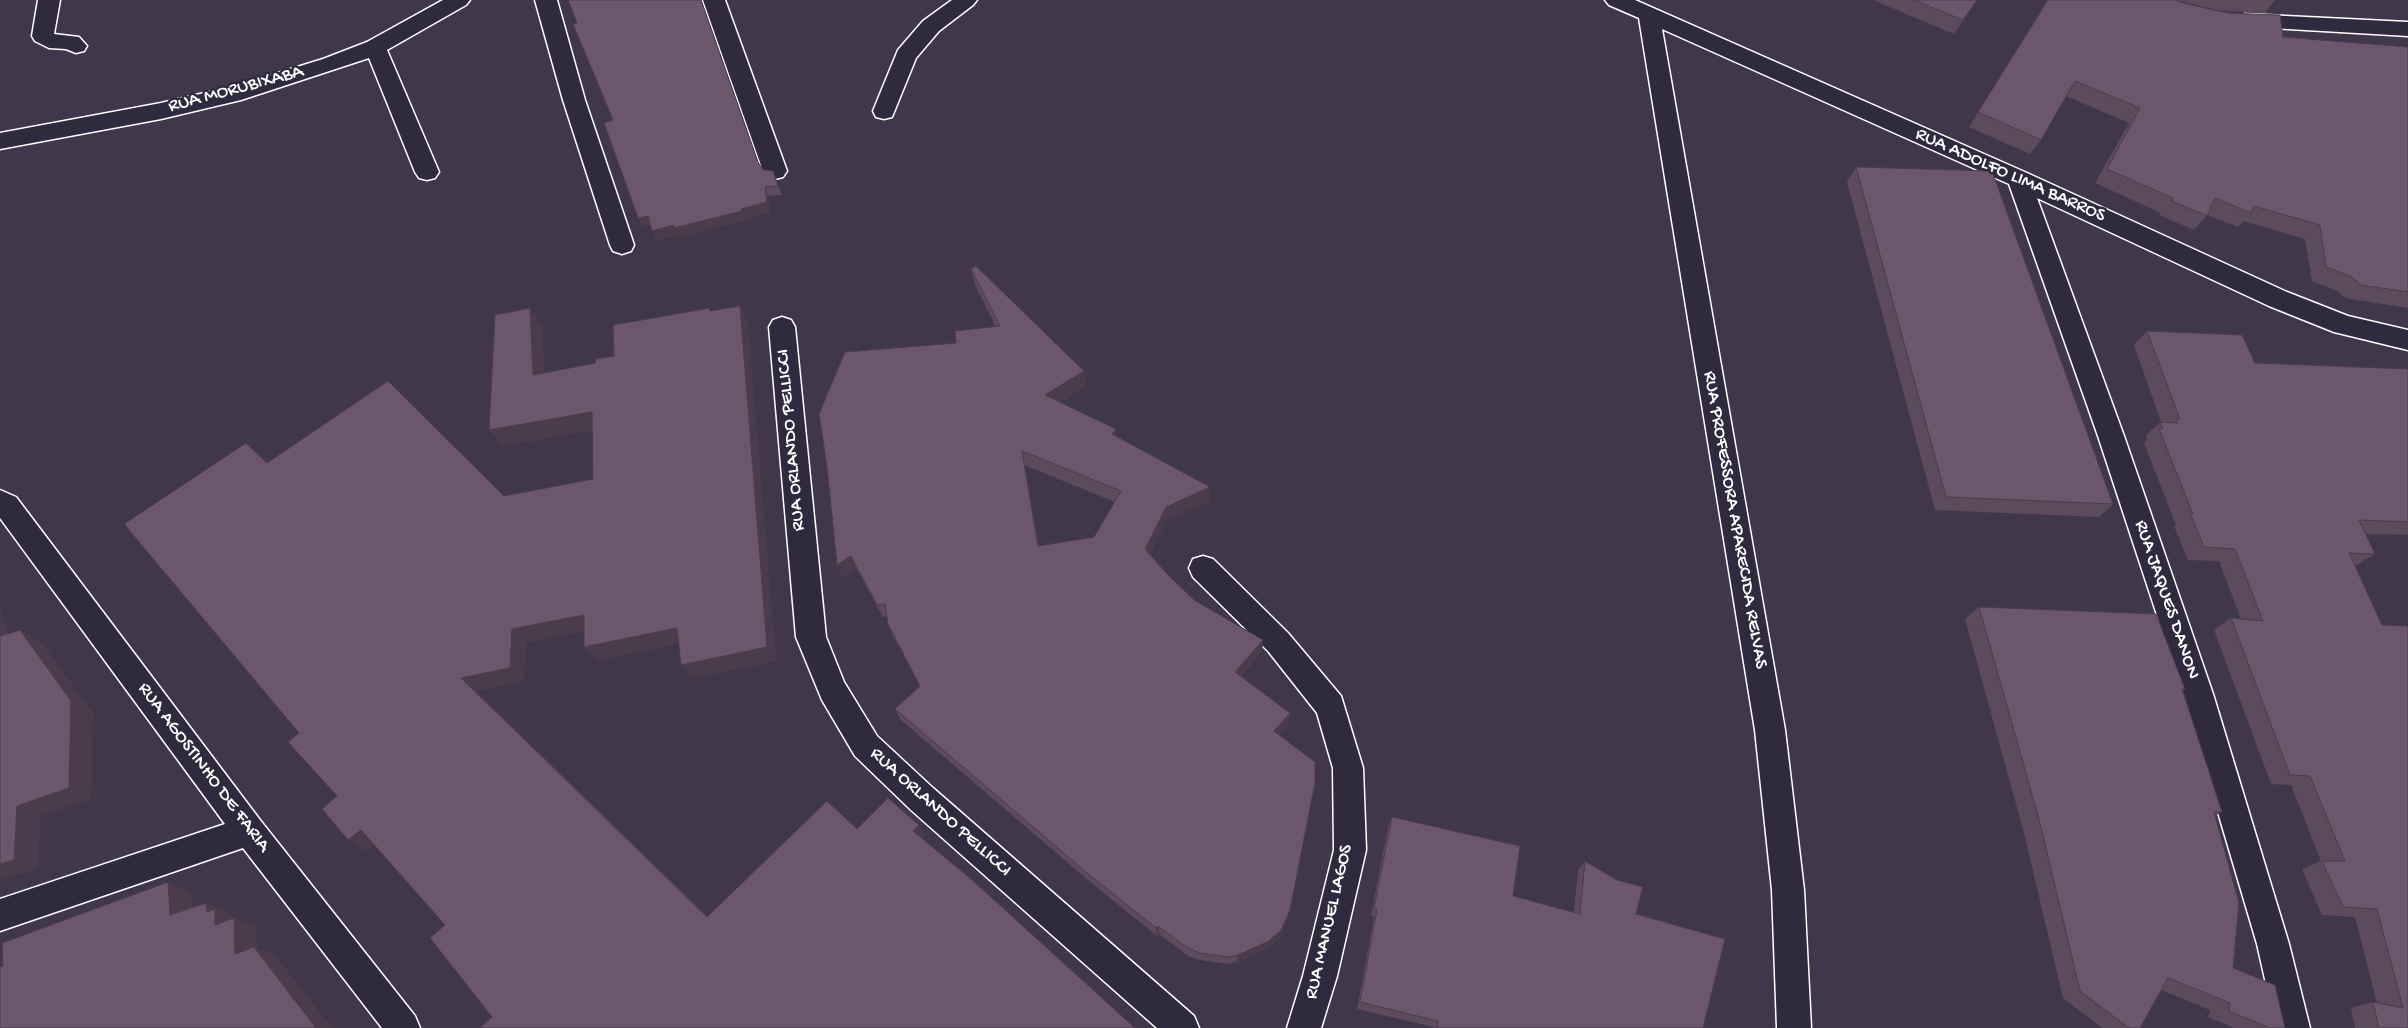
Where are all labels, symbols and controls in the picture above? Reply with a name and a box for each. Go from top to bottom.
street label: RUA MORUBIXABA [166,61,306,119]
street label: RUA ADOLFO LIMA BARROS [1911,124,2109,228]
street label: RUA ORLANDO PELLICCI [773,348,811,532]
street label: RUA PROFESSORA APARECIDA RELVAS [1697,369,1771,671]
street label: RUA JAQUES DANON [2128,518,2204,682]
street label: RUA AGOSTINHO DE FARIA [132,679,274,857]
street label: RUA ORLANDO PELLICCI [864,743,1016,883]
street label: RUA MANUEL LAGOS [1301,842,1359,1002]

